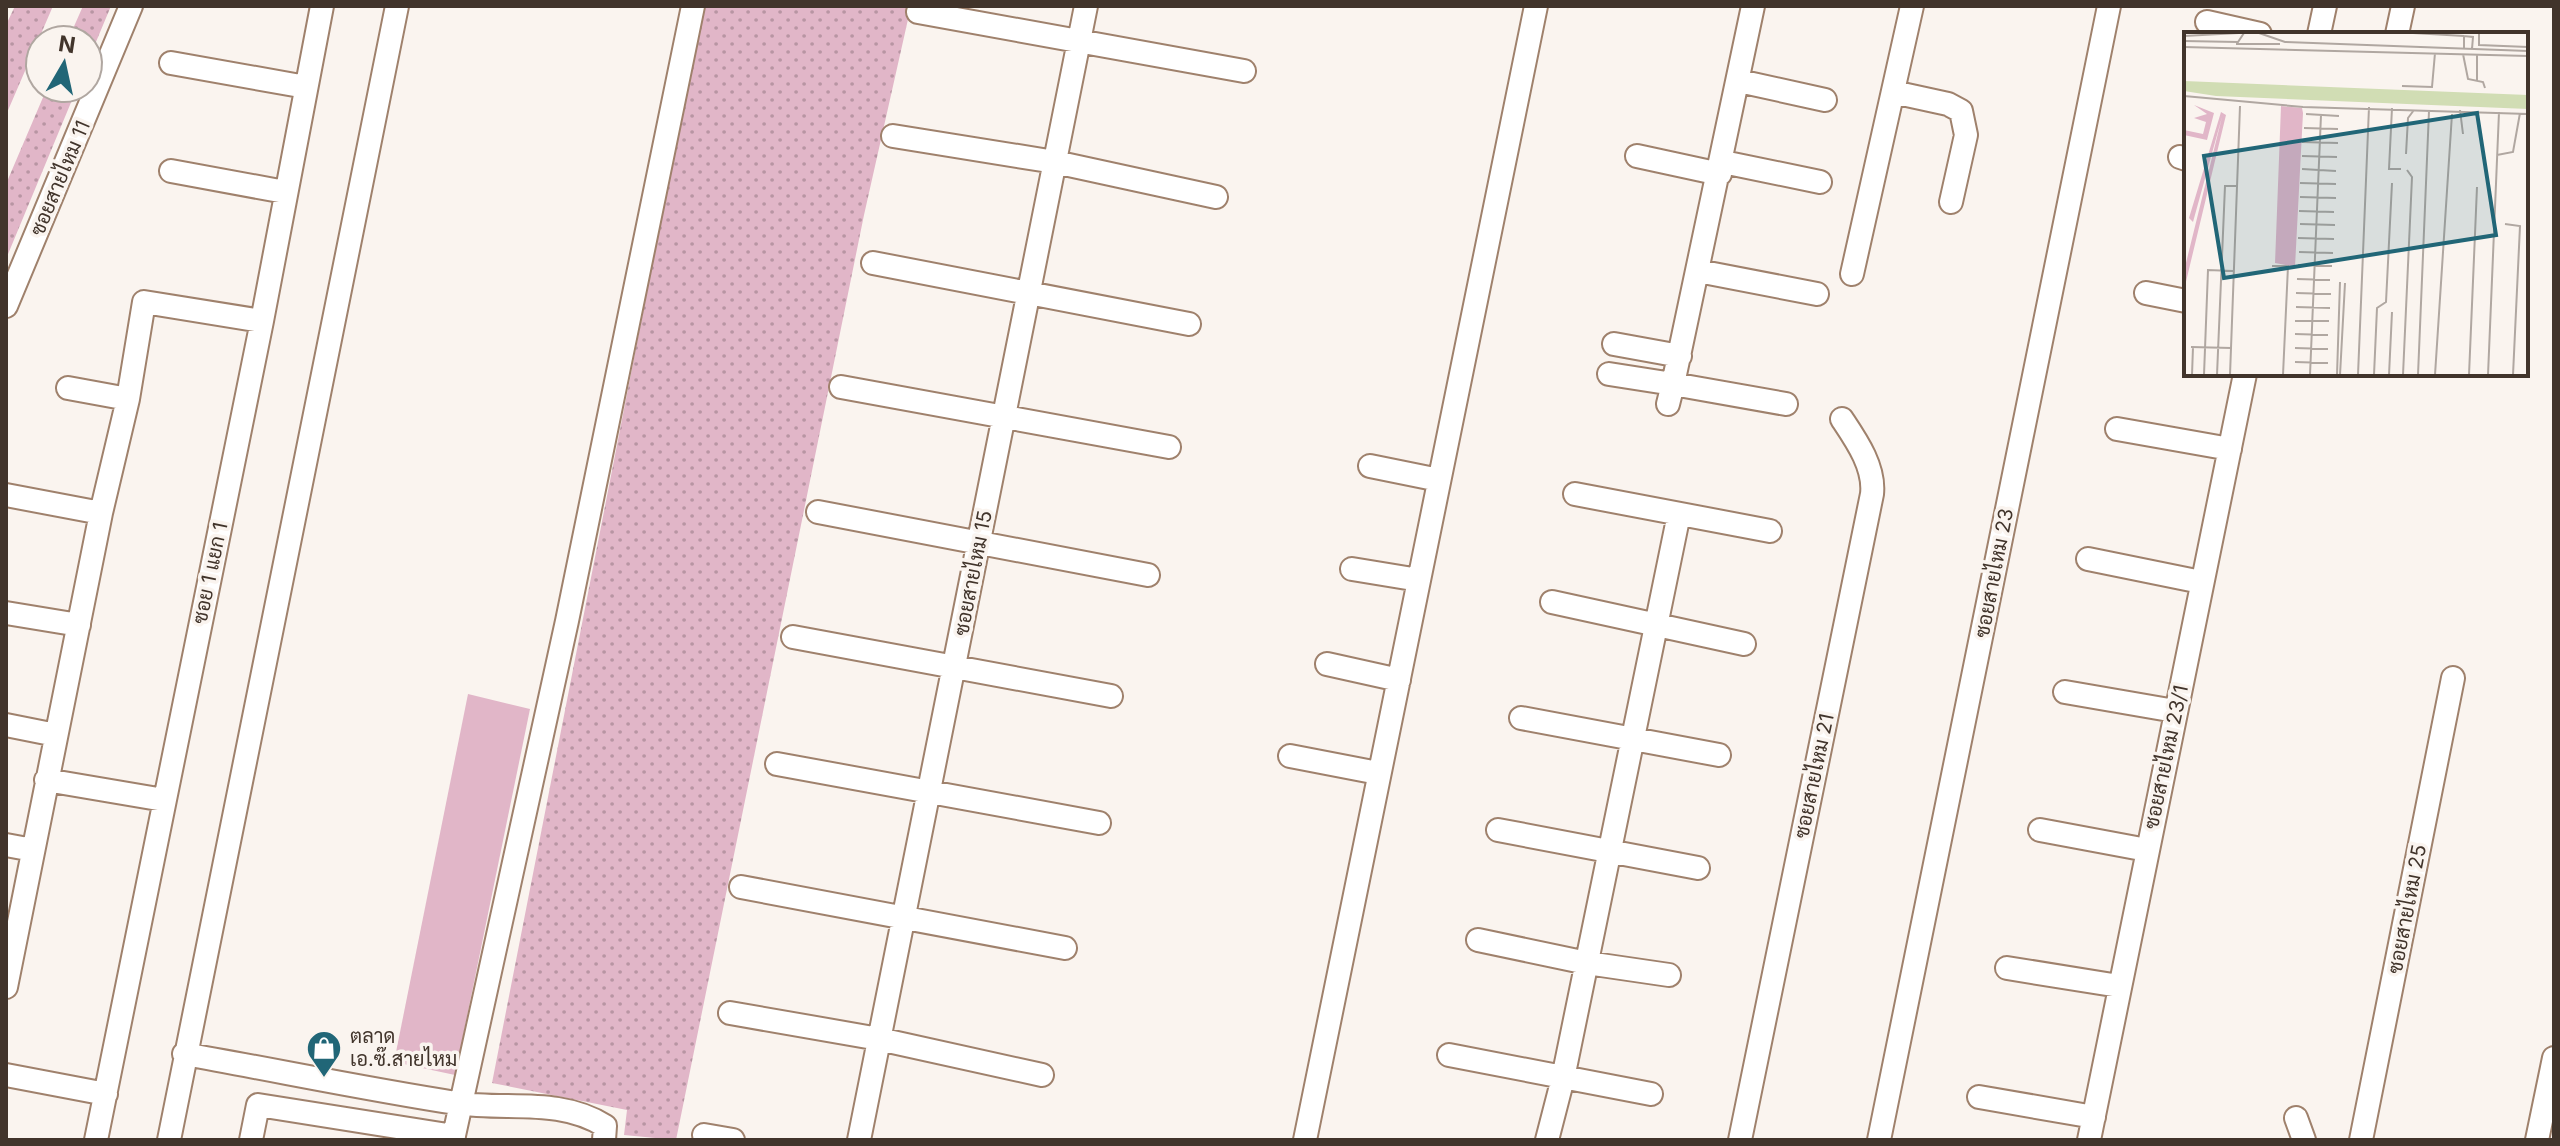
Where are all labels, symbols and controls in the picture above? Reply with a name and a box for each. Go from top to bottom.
north arrow [24,24,104,104]
text: N [57,30,77,58]
inset map [2184,32,2528,376]
street label: ซอยสายไหม 11 [24,116,95,239]
street label: ซอยสายไหม 23 [1969,506,2018,640]
street label: ซอยสายไหม 15 [948,508,997,638]
street label: ซอย 1 แยก 1 [188,520,232,626]
street label: ซอยสายไหม 23/1 [2138,683,2193,831]
street label: ซอยสายไหม 21 [1788,711,1839,841]
street label: ซอยสายไหม 25 [2382,842,2431,976]
place label: ตลาด เอ.ซ๊.สายไหม [350,1024,457,1071]
shop icon: ตลาด เอ.ซ๊.สายไหม [305,1029,343,1079]

